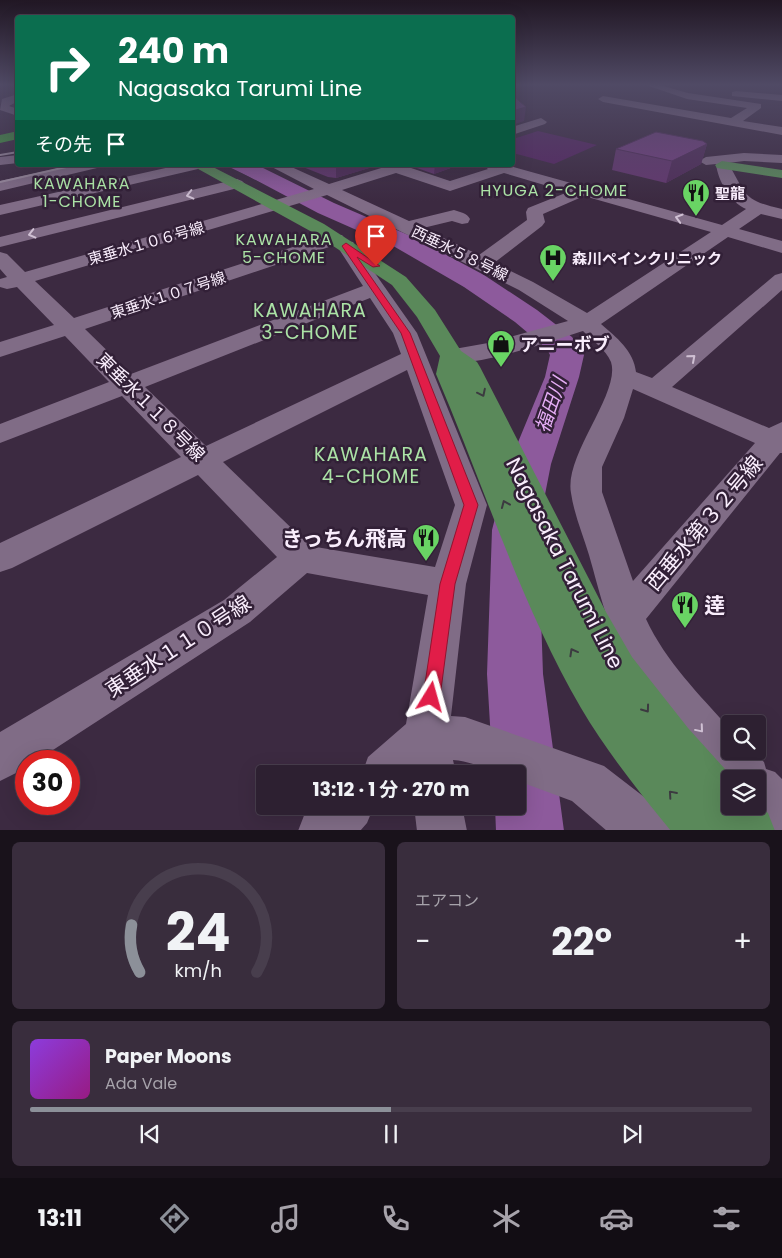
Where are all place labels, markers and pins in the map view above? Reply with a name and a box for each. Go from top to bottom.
restaurant icon: 聖龍 [681,178,711,217]
place label: 聖龍 [715,183,745,204]
pin [355,215,397,266]
hospital icon: 森川ペインクリニック [538,243,568,282]
place label: 森川ペインクリニック [572,248,722,269]
shop icon: アニーボブ [486,329,516,368]
place label: アニーボブ [520,332,610,357]
restaurant icon: きっちん飛高 [411,523,441,562]
place label: きっちん飛高 [282,524,407,553]
restaurant icon: 逹 [670,590,700,629]
place label: 逹 [704,591,725,620]

